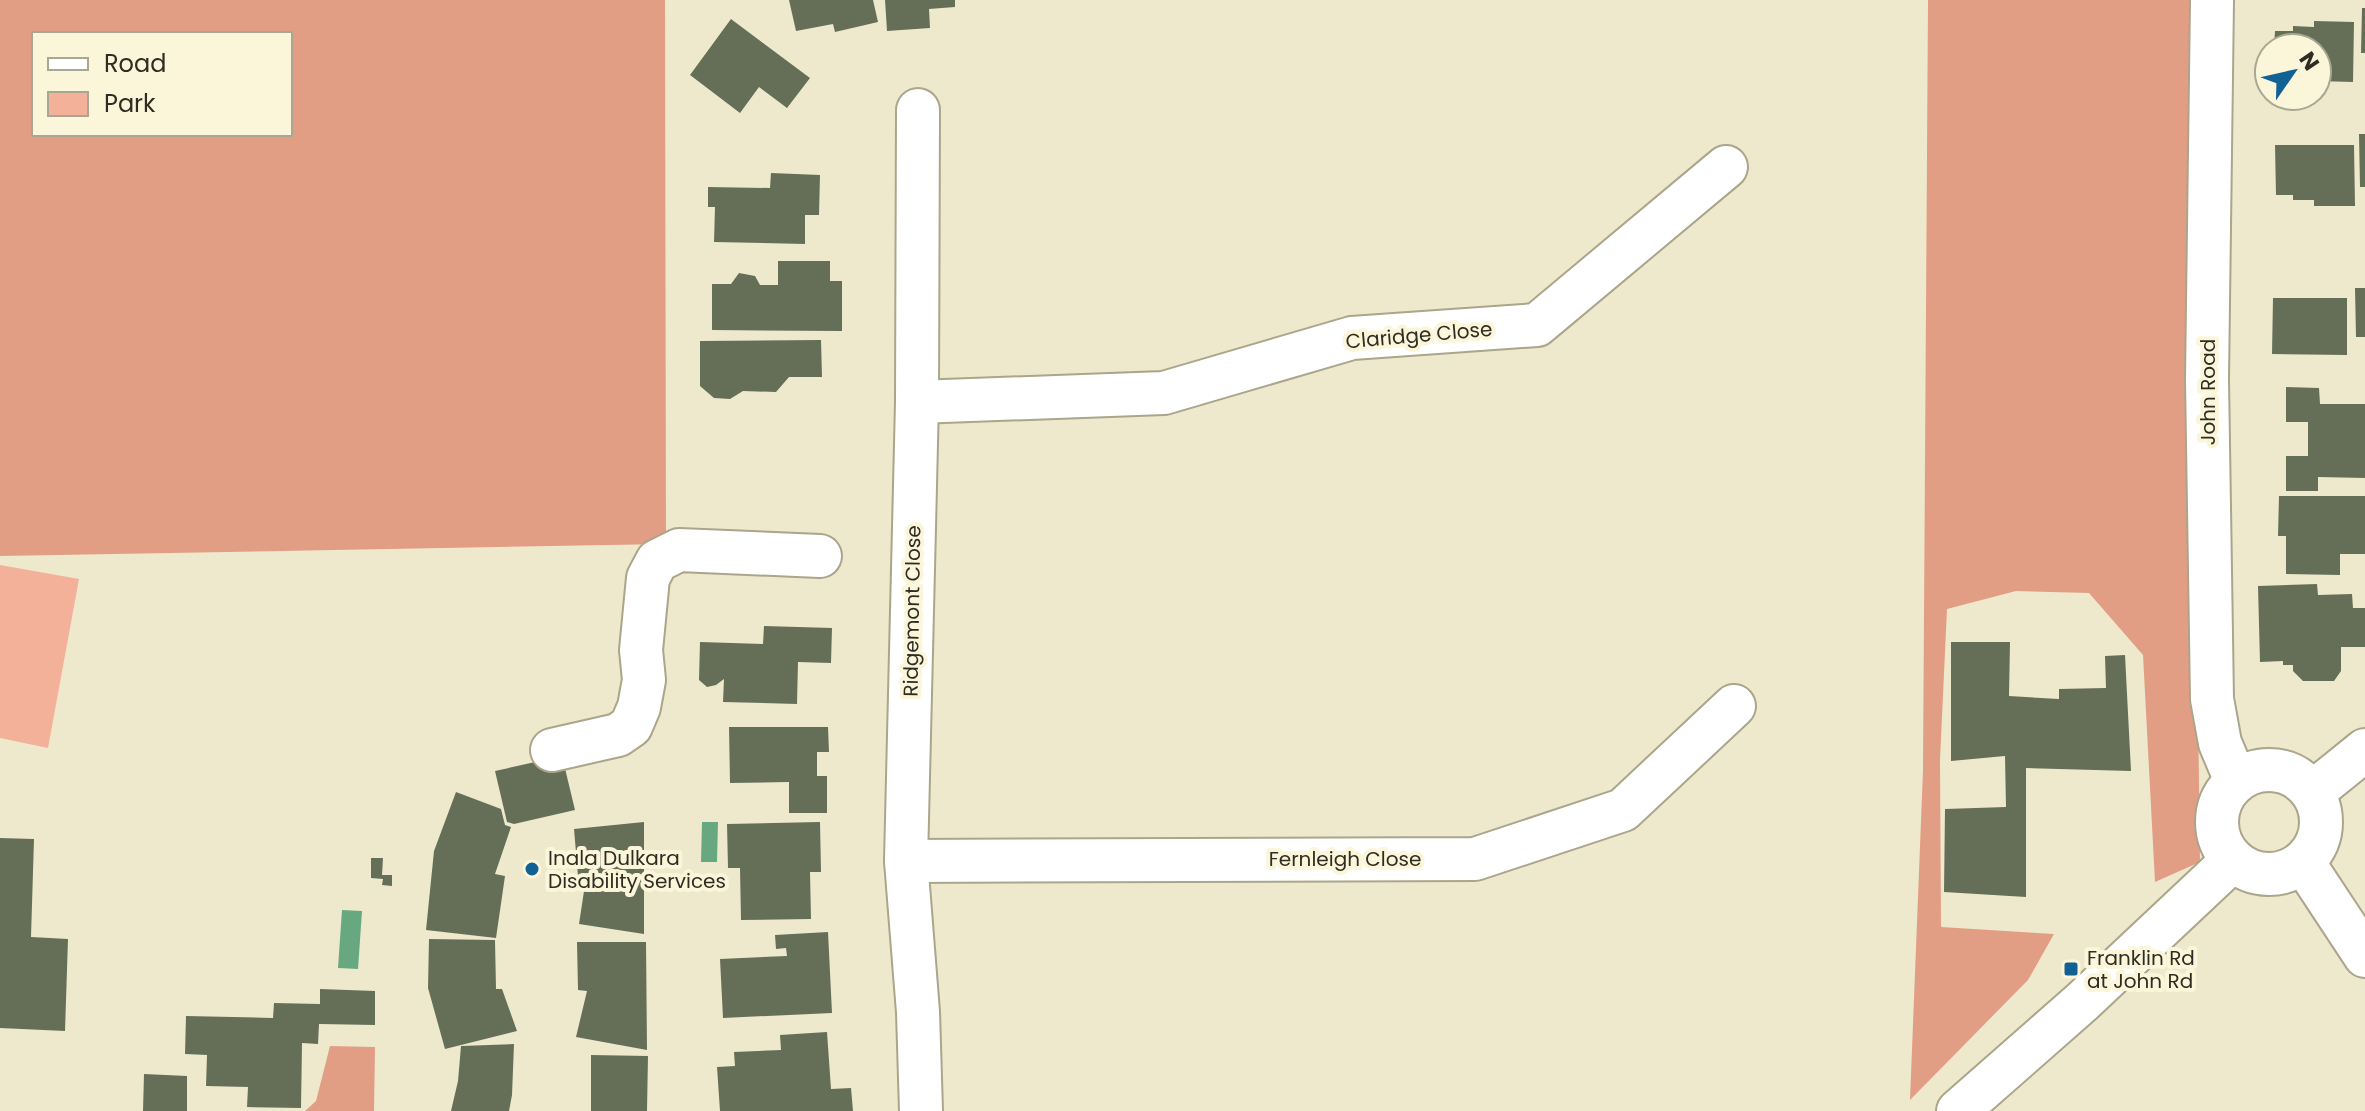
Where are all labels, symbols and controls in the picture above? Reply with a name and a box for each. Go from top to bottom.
legend [32,32,292,136]
north arrow [2253,32,2333,112]
text: N [2292,46,2327,77]
text: Road [104,47,166,80]
text: Park [104,87,156,120]
street label: Claridge Close [1345,315,1493,355]
street label: John Road [2194,339,2222,445]
street label: Ridgemont Close [897,525,927,697]
place label: Inala Dulkara Disability Services [548,844,726,895]
street label: Fernleigh Close [1269,845,1421,873]
marker: Inala Dulkara Disability Services [523,860,541,878]
place label: Franklin Rd at John Rd [2087,944,2195,995]
marker: Franklin Rd at John Rd [2062,960,2080,978]

